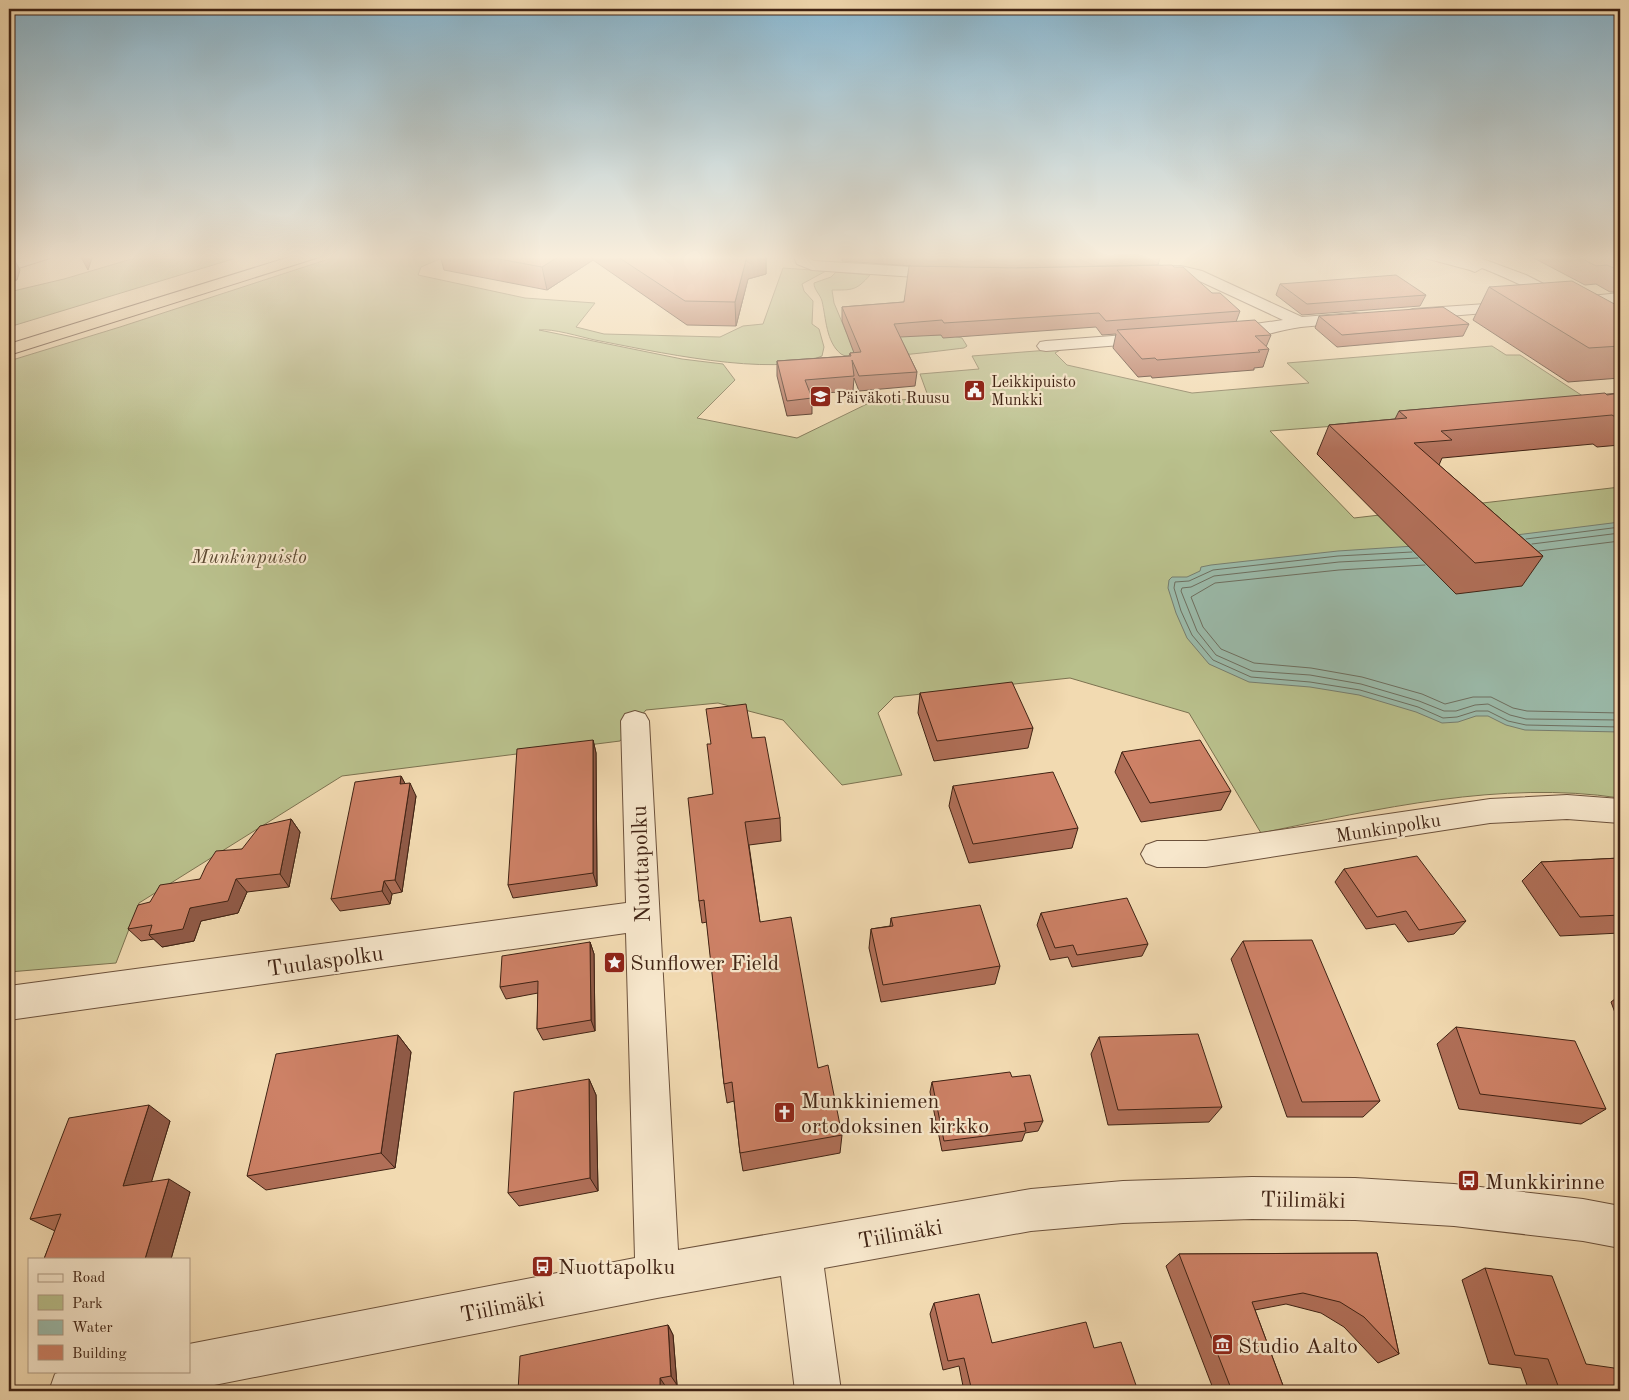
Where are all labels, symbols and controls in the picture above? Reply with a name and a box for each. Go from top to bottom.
place label: Leikkipuisto Munkki [991,375,1076,409]
public building icon: Leikkipuisto Munkki [963,378,987,402]
school or university icon: Päiväkoti Ruusu [808,385,832,409]
place label: Päiväkoti Ruusu [836,391,950,407]
park label: Munkinpuisto [190,549,307,568]
street label: Nuottapolku [629,805,655,923]
street label: Munkinpolku [1335,812,1442,847]
street label: Tuulaspolku [266,943,385,981]
place icon: Sunflower Field [602,950,626,974]
place label: Sunflower Field [630,953,779,975]
place label: Munkkiniemen ortodoksinen kirkko [801,1091,989,1138]
church icon: Munkkiniemen ortodoksinen kirkko [773,1101,797,1125]
bus stop icon: Munkkirinne [1457,1169,1481,1193]
place label: Munkkirinne [1485,1172,1605,1194]
street label: Tiilimäki [1260,1189,1346,1213]
street label: Tiilimäki [856,1217,944,1253]
bus stop icon: Nuottapolku [530,1254,554,1278]
place label: Nuottapolku [558,1257,676,1279]
legend [28,1258,190,1372]
text: Road [72,1271,106,1286]
street label: Tiilimäki [458,1289,546,1327]
text: Park [72,1297,103,1312]
text: Water [72,1321,113,1336]
museum icon: Studio Aalto [1210,1333,1234,1357]
place label: Studio Aalto [1238,1336,1358,1358]
text: Building [72,1347,127,1362]

